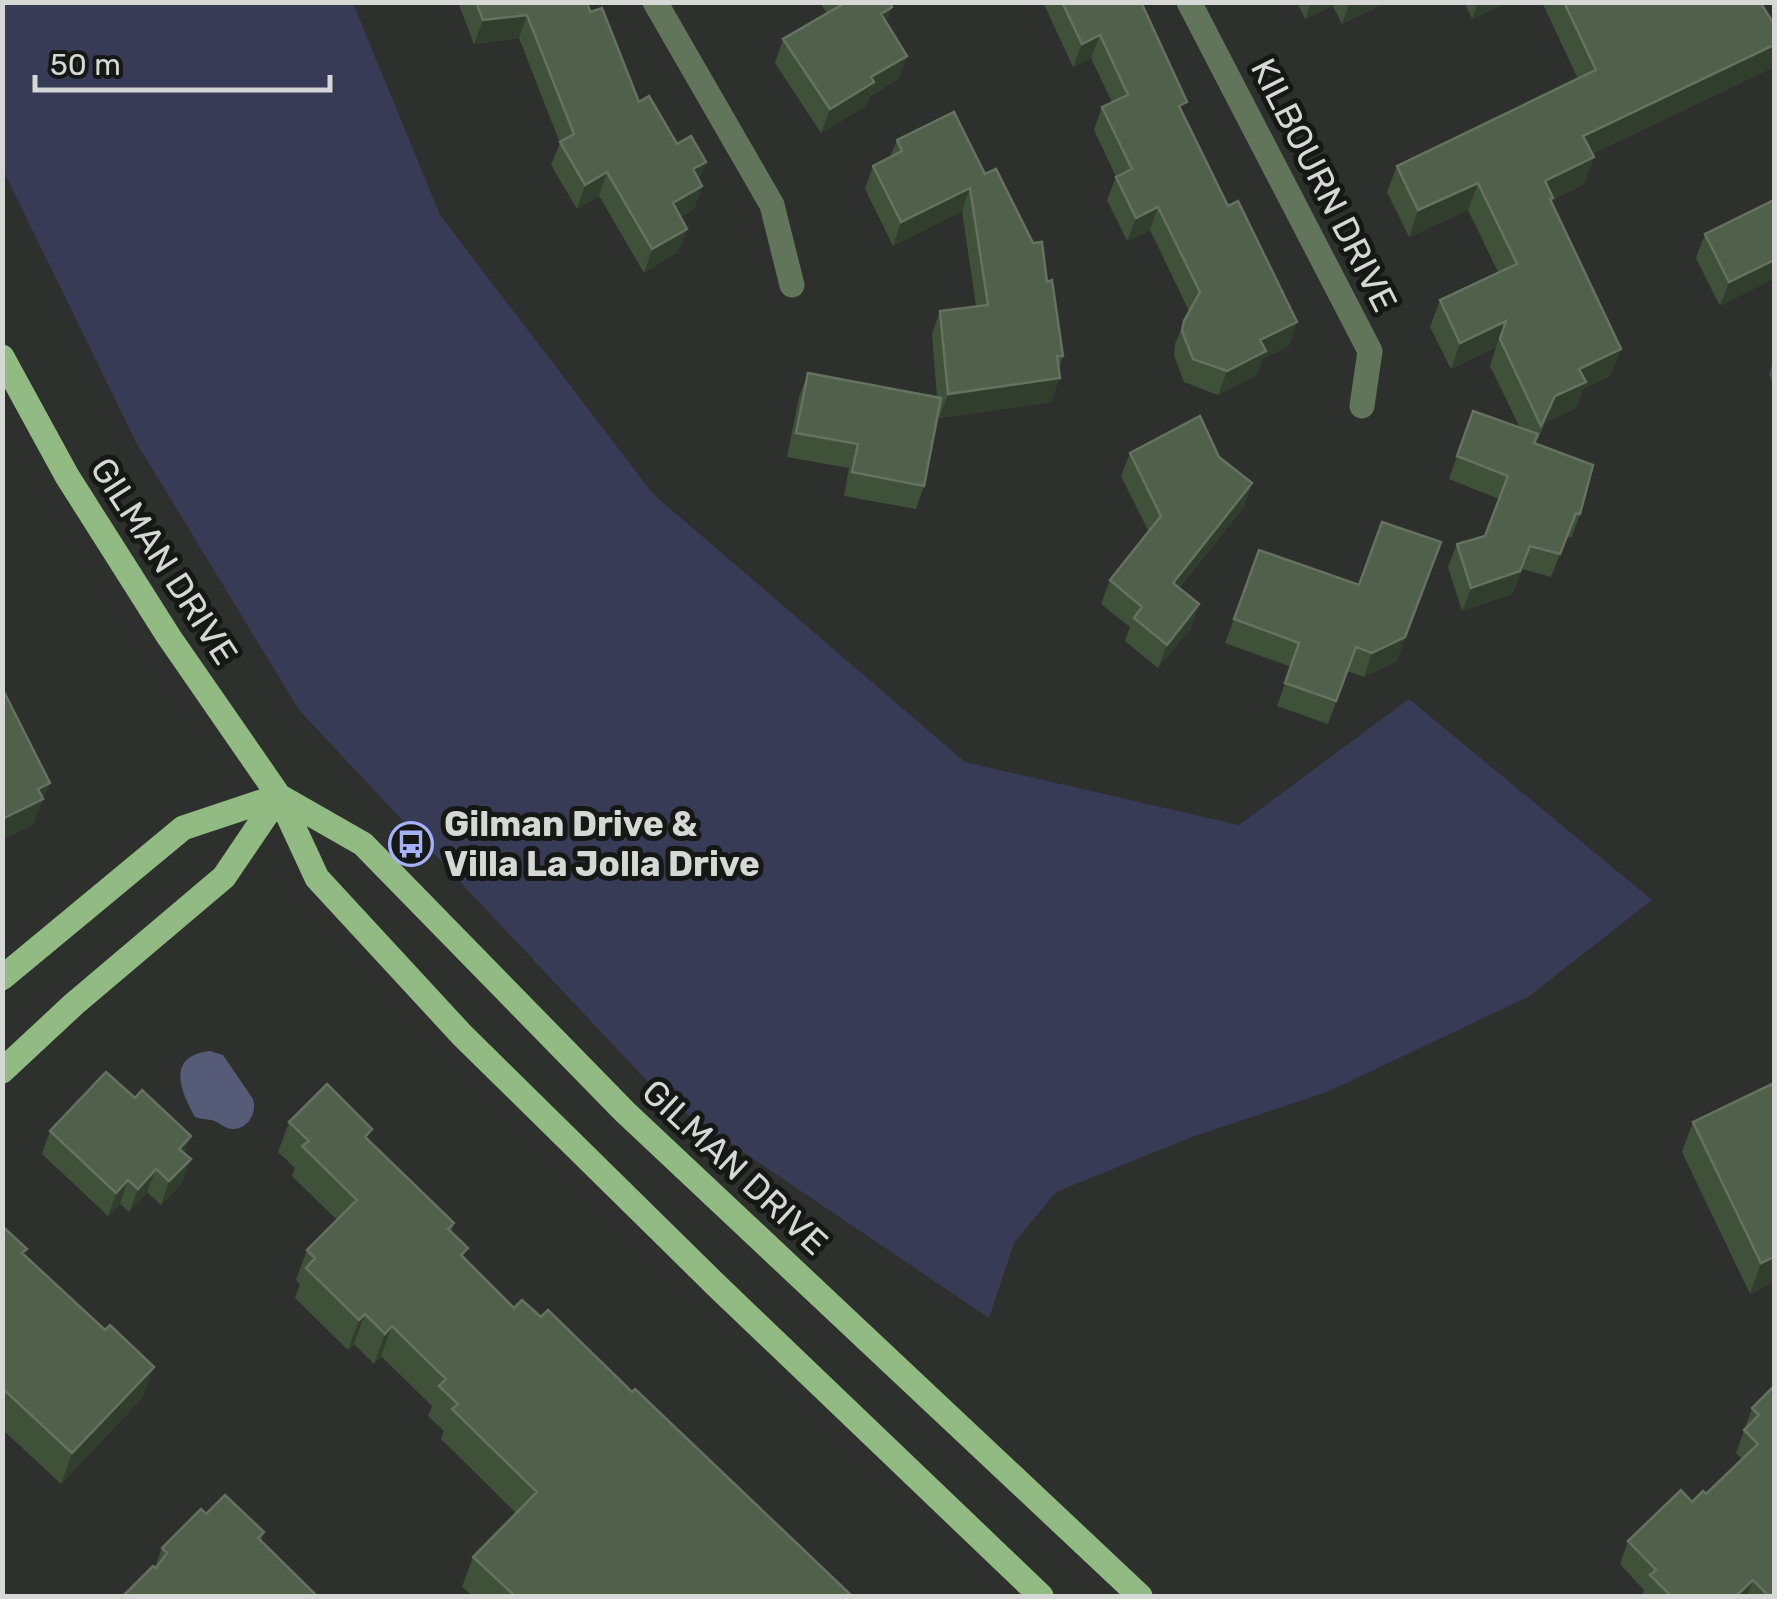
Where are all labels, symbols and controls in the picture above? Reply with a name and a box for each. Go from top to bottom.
scale bar [35,30,330,92]
text: 50 m [50,47,121,83]
street label: KILBOURN DRIVE [1242,51,1406,319]
street label: GILMAN DRIVE [82,450,246,672]
place label: Gilman Drive & Villa La Jolla Drive [444,803,760,885]
bus stop icon: Gilman Drive & Villa La Jolla Drive [388,821,434,867]
street label: GILMAN DRIVE [634,1070,836,1264]

